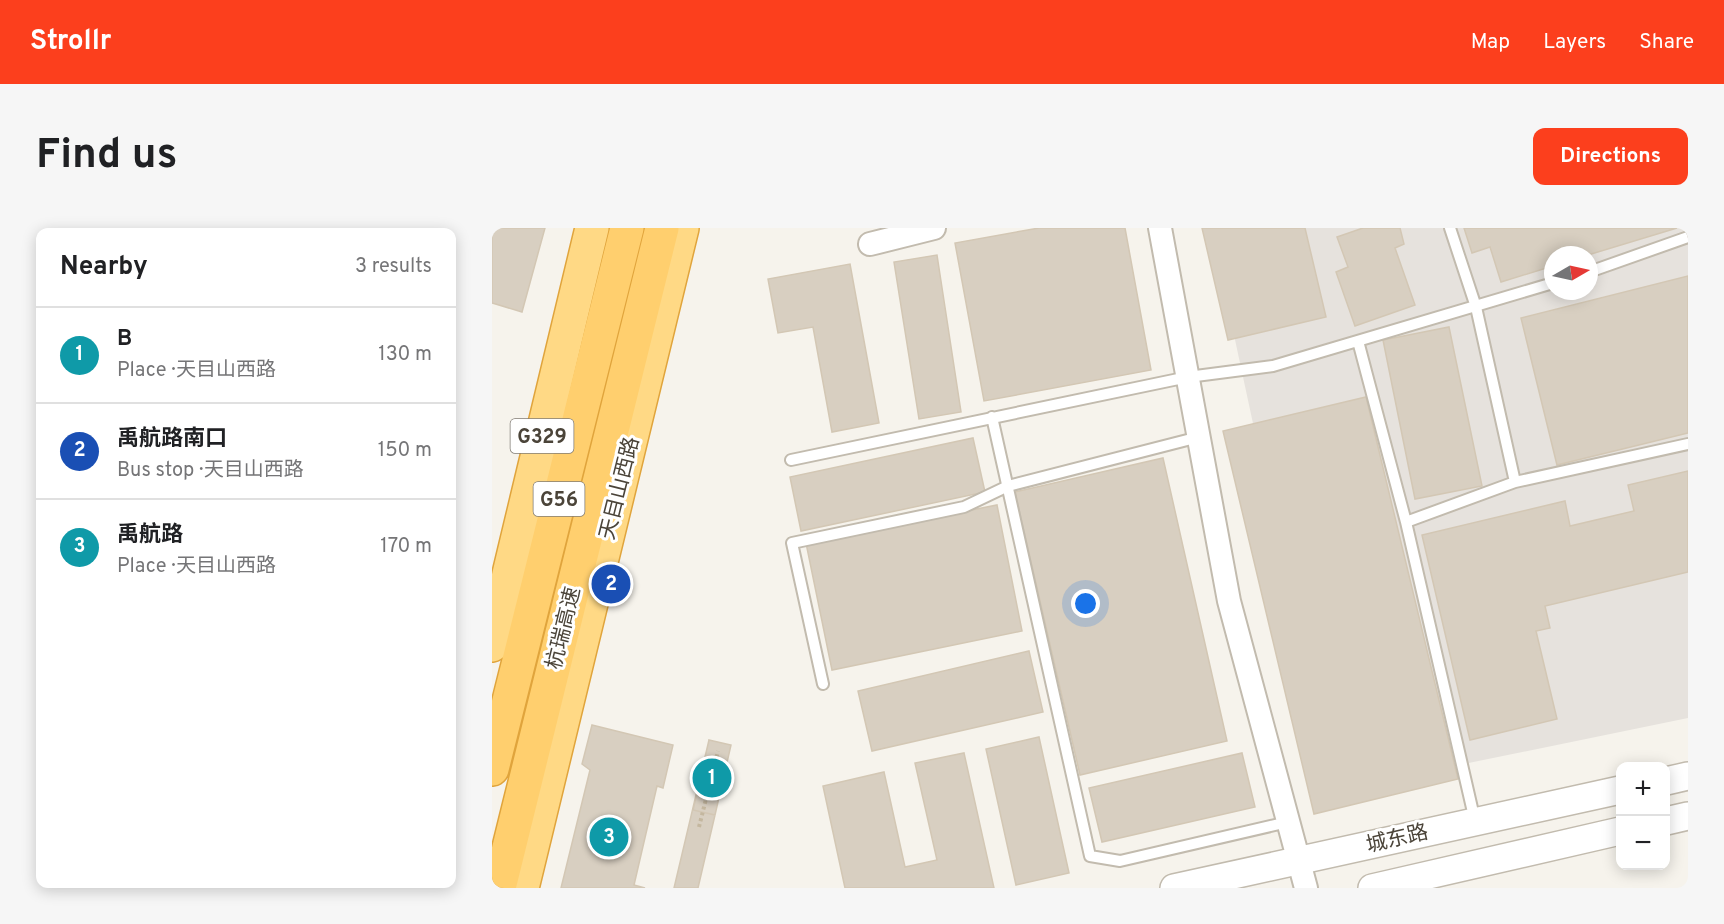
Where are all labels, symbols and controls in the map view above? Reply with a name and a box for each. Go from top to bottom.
text: Strollr [30,24,112,60]
text: Map [1471,29,1510,56]
text: Layers [1543,29,1606,56]
text: Share [1639,29,1694,56]
button: Directions [1533,128,1688,185]
text: Find us [36,130,177,183]
north arrow [1544,246,1598,300]
text: Nearby [60,251,148,284]
text: 3 results [355,254,432,280]
text: B [117,326,132,353]
text: 1 [76,342,84,368]
text: 130 m [378,342,432,368]
text: Place · 天目山西路 [117,358,276,384]
road number: G329 [511,419,574,453]
text: 禹航路南口 [117,426,227,453]
street label: 天目山西路 [595,434,646,543]
text: 2 [73,438,86,464]
text: 150 m [378,438,432,464]
text: Bus stop · 天目山西路 [117,458,304,484]
road number: G56 [534,482,584,516]
text: 禹航路 [117,522,183,549]
text: 3 [74,534,86,560]
text: 170 m [380,534,432,560]
text: Place · 天目山西路 [117,554,276,580]
pin: 2 [592,562,630,606]
street label: 杭瑞高速 [541,584,588,672]
your location [1071,589,1100,618]
pin: 1 [692,756,732,800]
map controls [1616,762,1670,870]
button: + [1616,762,1670,816]
pin: 3 [590,814,628,860]
button: − [1616,816,1670,870]
street label: 城东路 [1364,819,1431,860]

